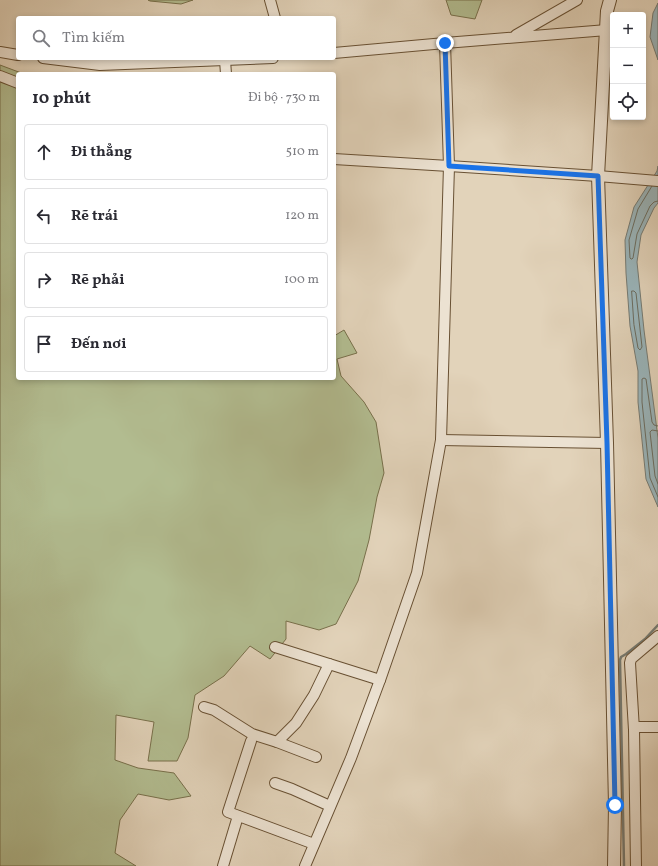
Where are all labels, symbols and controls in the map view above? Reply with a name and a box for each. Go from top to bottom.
map controls [610,12,646,120]
button: + [610,12,646,48]
search box [16,16,336,60]
icon: search [30,27,52,49]
text: Tìm kiếm [62,28,125,49]
route end [436,34,454,52]
button: − [610,48,646,84]
button: locate [610,84,646,120]
text: 10 phút [32,87,91,110]
text: Đi bộ · 730 m [248,89,320,107]
icon: ahead [33,141,55,163]
text: Đi thẳng [71,142,132,163]
text: 510 m [286,143,319,161]
icon: left [33,205,55,227]
text: Rẽ trái [71,206,118,227]
text: 120 m [285,207,319,225]
icon: right [33,269,55,291]
text: Rẽ phải [71,270,125,291]
text: 100 m [284,271,319,289]
icon: arrive [33,333,55,355]
text: Đến nơi [71,334,127,355]
route start [606,796,624,814]

